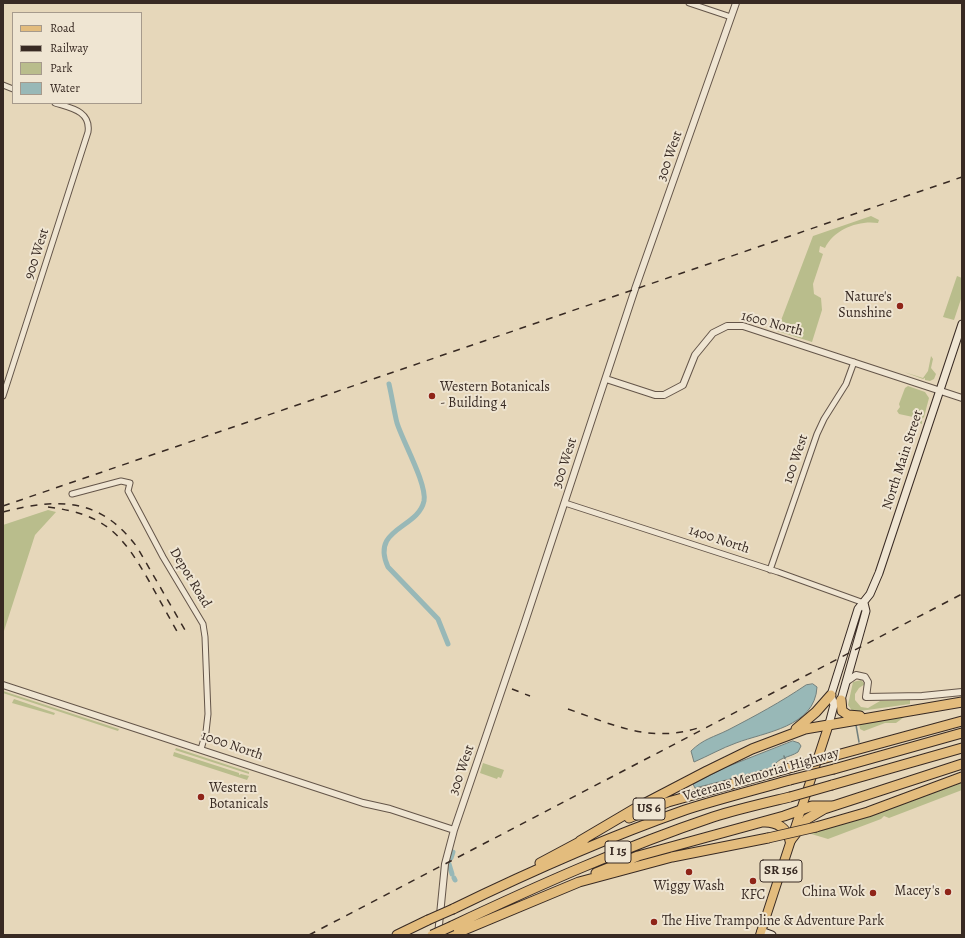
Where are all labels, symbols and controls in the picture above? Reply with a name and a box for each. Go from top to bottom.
legend [12,12,142,104]
text: Road [50,20,75,36]
text: Railway [50,40,88,56]
text: Park [50,60,73,76]
text: Water [50,80,80,96]
street label: 300 West [654,129,686,183]
street label: 900 West [21,226,53,282]
place label: Nature's Sunshine [838,290,892,322]
marker: Nature's Sunshine [895,301,905,311]
street label: 1600 North [739,308,805,340]
place label: Western Botanicals - Building 4 [440,380,550,412]
marker: Western Botanicals - Building 4 [427,391,437,401]
street label: North Main Street [879,408,927,512]
street label: 100 West [780,432,812,486]
street label: 300 West [549,436,581,490]
street label: 1400 North [686,522,752,558]
street label: Depot Road [166,545,214,611]
street label: 1000 North [199,728,265,764]
street label: 300 West [446,743,478,797]
street label: Veterans Memorial Highway [681,745,841,805]
place label: Western Botanicals [209,781,268,814]
marker: Western Botanicals [196,792,206,802]
road number: US 6 [633,798,665,820]
road number: I 15 [605,841,631,863]
road number: SR 156 [760,860,802,882]
marker: Wiggy Wash [684,867,694,877]
marker: KFC [748,876,758,886]
place label: Wiggy Wash [653,879,725,895]
place label: Macey's [895,884,940,900]
place label: China Wok [802,885,865,901]
marker: Macey's [943,887,953,897]
place label: KFC [741,888,765,904]
marker: China Wok [868,888,878,898]
place label: The Hive Trampoline & Adventure Park [662,914,884,930]
marker: The Hive Trampoline & Adventure Park [649,917,659,927]

